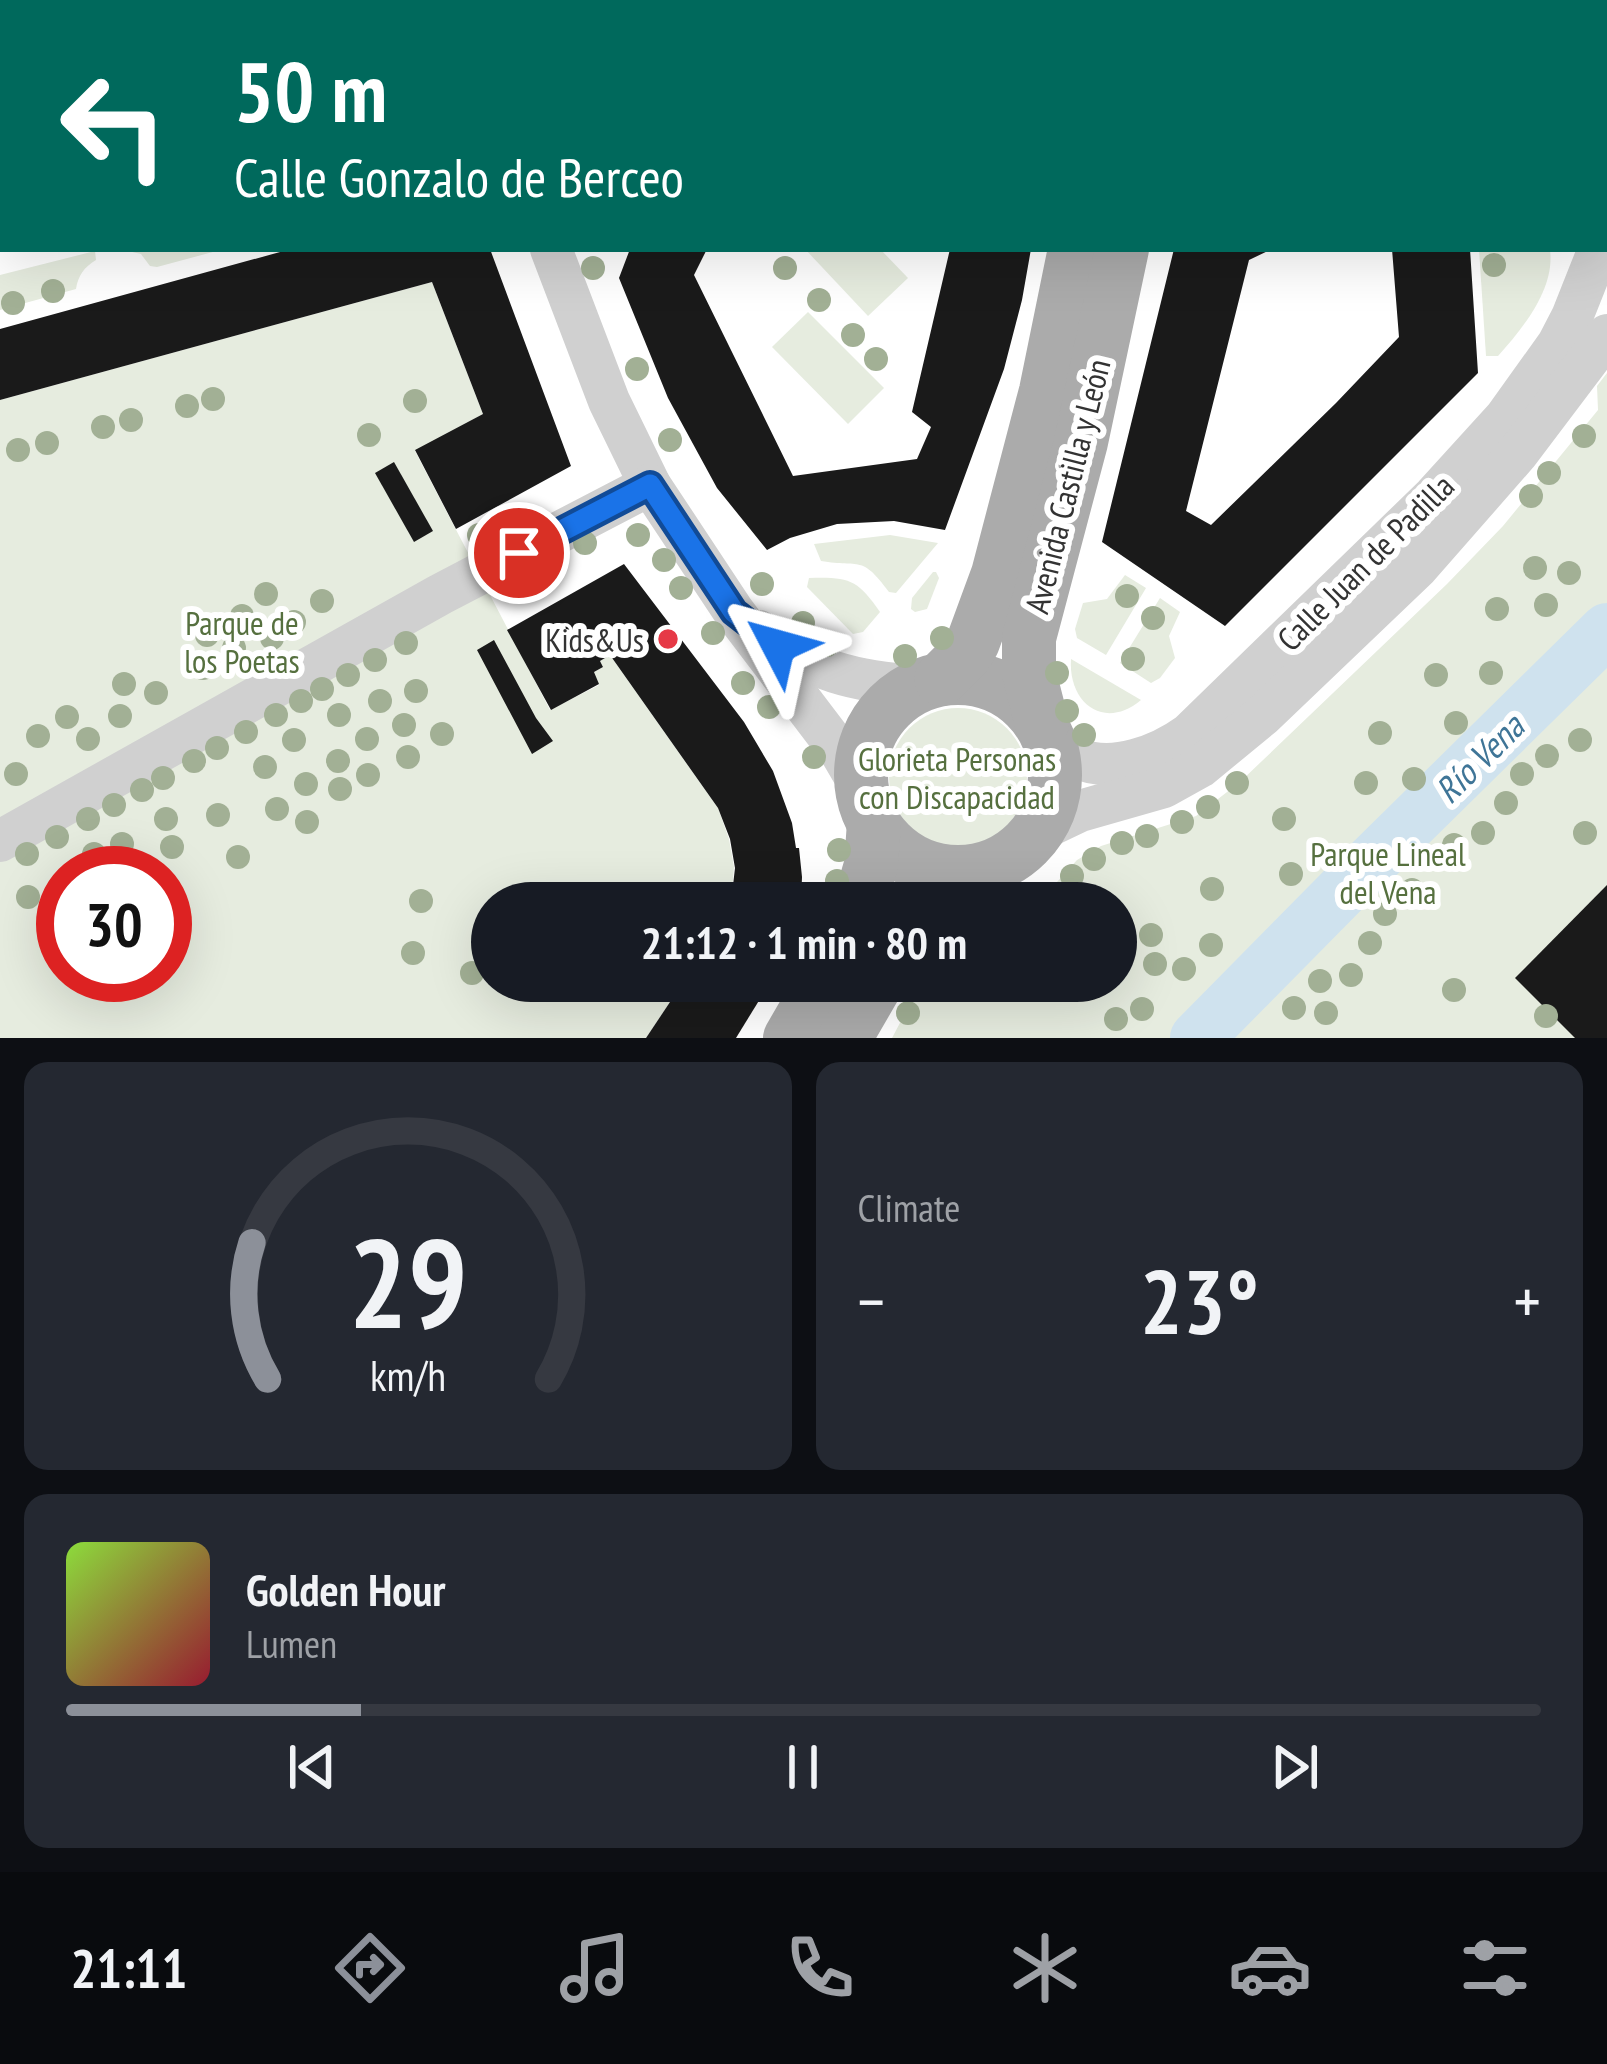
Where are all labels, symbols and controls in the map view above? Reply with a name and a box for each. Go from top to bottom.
text: 50 m [234,36,387,145]
icon: left [36,48,192,204]
text: Calle Gonzalo de Berceo [234,142,684,212]
street label: Avenida Castilla y León [1015,354,1119,618]
street label: Calle Juan de Padilla [1267,464,1463,660]
pin [468,502,570,604]
icon: arrive [486,520,552,586]
position arrow [715,583,841,709]
park label: Parque de los Poetas [184,601,300,682]
place label: Kids&Us [545,618,644,661]
marker: Kids&Us [655,626,681,652]
water label: Río Vena [1424,702,1535,813]
park label: Glorieta Personas con Discapacidad [858,737,1056,818]
park label: Parque Lineal del Vena [1310,832,1466,913]
speed limit sign: 30 [36,846,192,1002]
text: 21:12 · 1 min · 80 m [641,913,967,971]
text: Climate [858,1182,960,1233]
text: 29 [348,1201,467,1362]
text: 23° [1140,1242,1259,1359]
text: − [858,1258,885,1343]
text: + [1514,1258,1541,1343]
text: km/h [370,1347,446,1403]
text: Golden Hour [246,1560,446,1618]
text: Lumen [246,1618,337,1669]
icon: previous [279,1734,345,1800]
icon: pause [770,1734,836,1800]
icon: next [1262,1734,1328,1800]
icon: directions [328,1926,412,2010]
icon: music [553,1926,637,2010]
icon: phone [778,1926,862,2010]
icon: climate [1003,1926,1087,2010]
icon: car [1228,1926,1312,2010]
icon: filters [1453,1926,1537,2010]
text: 21:11 [70,1933,187,2003]

